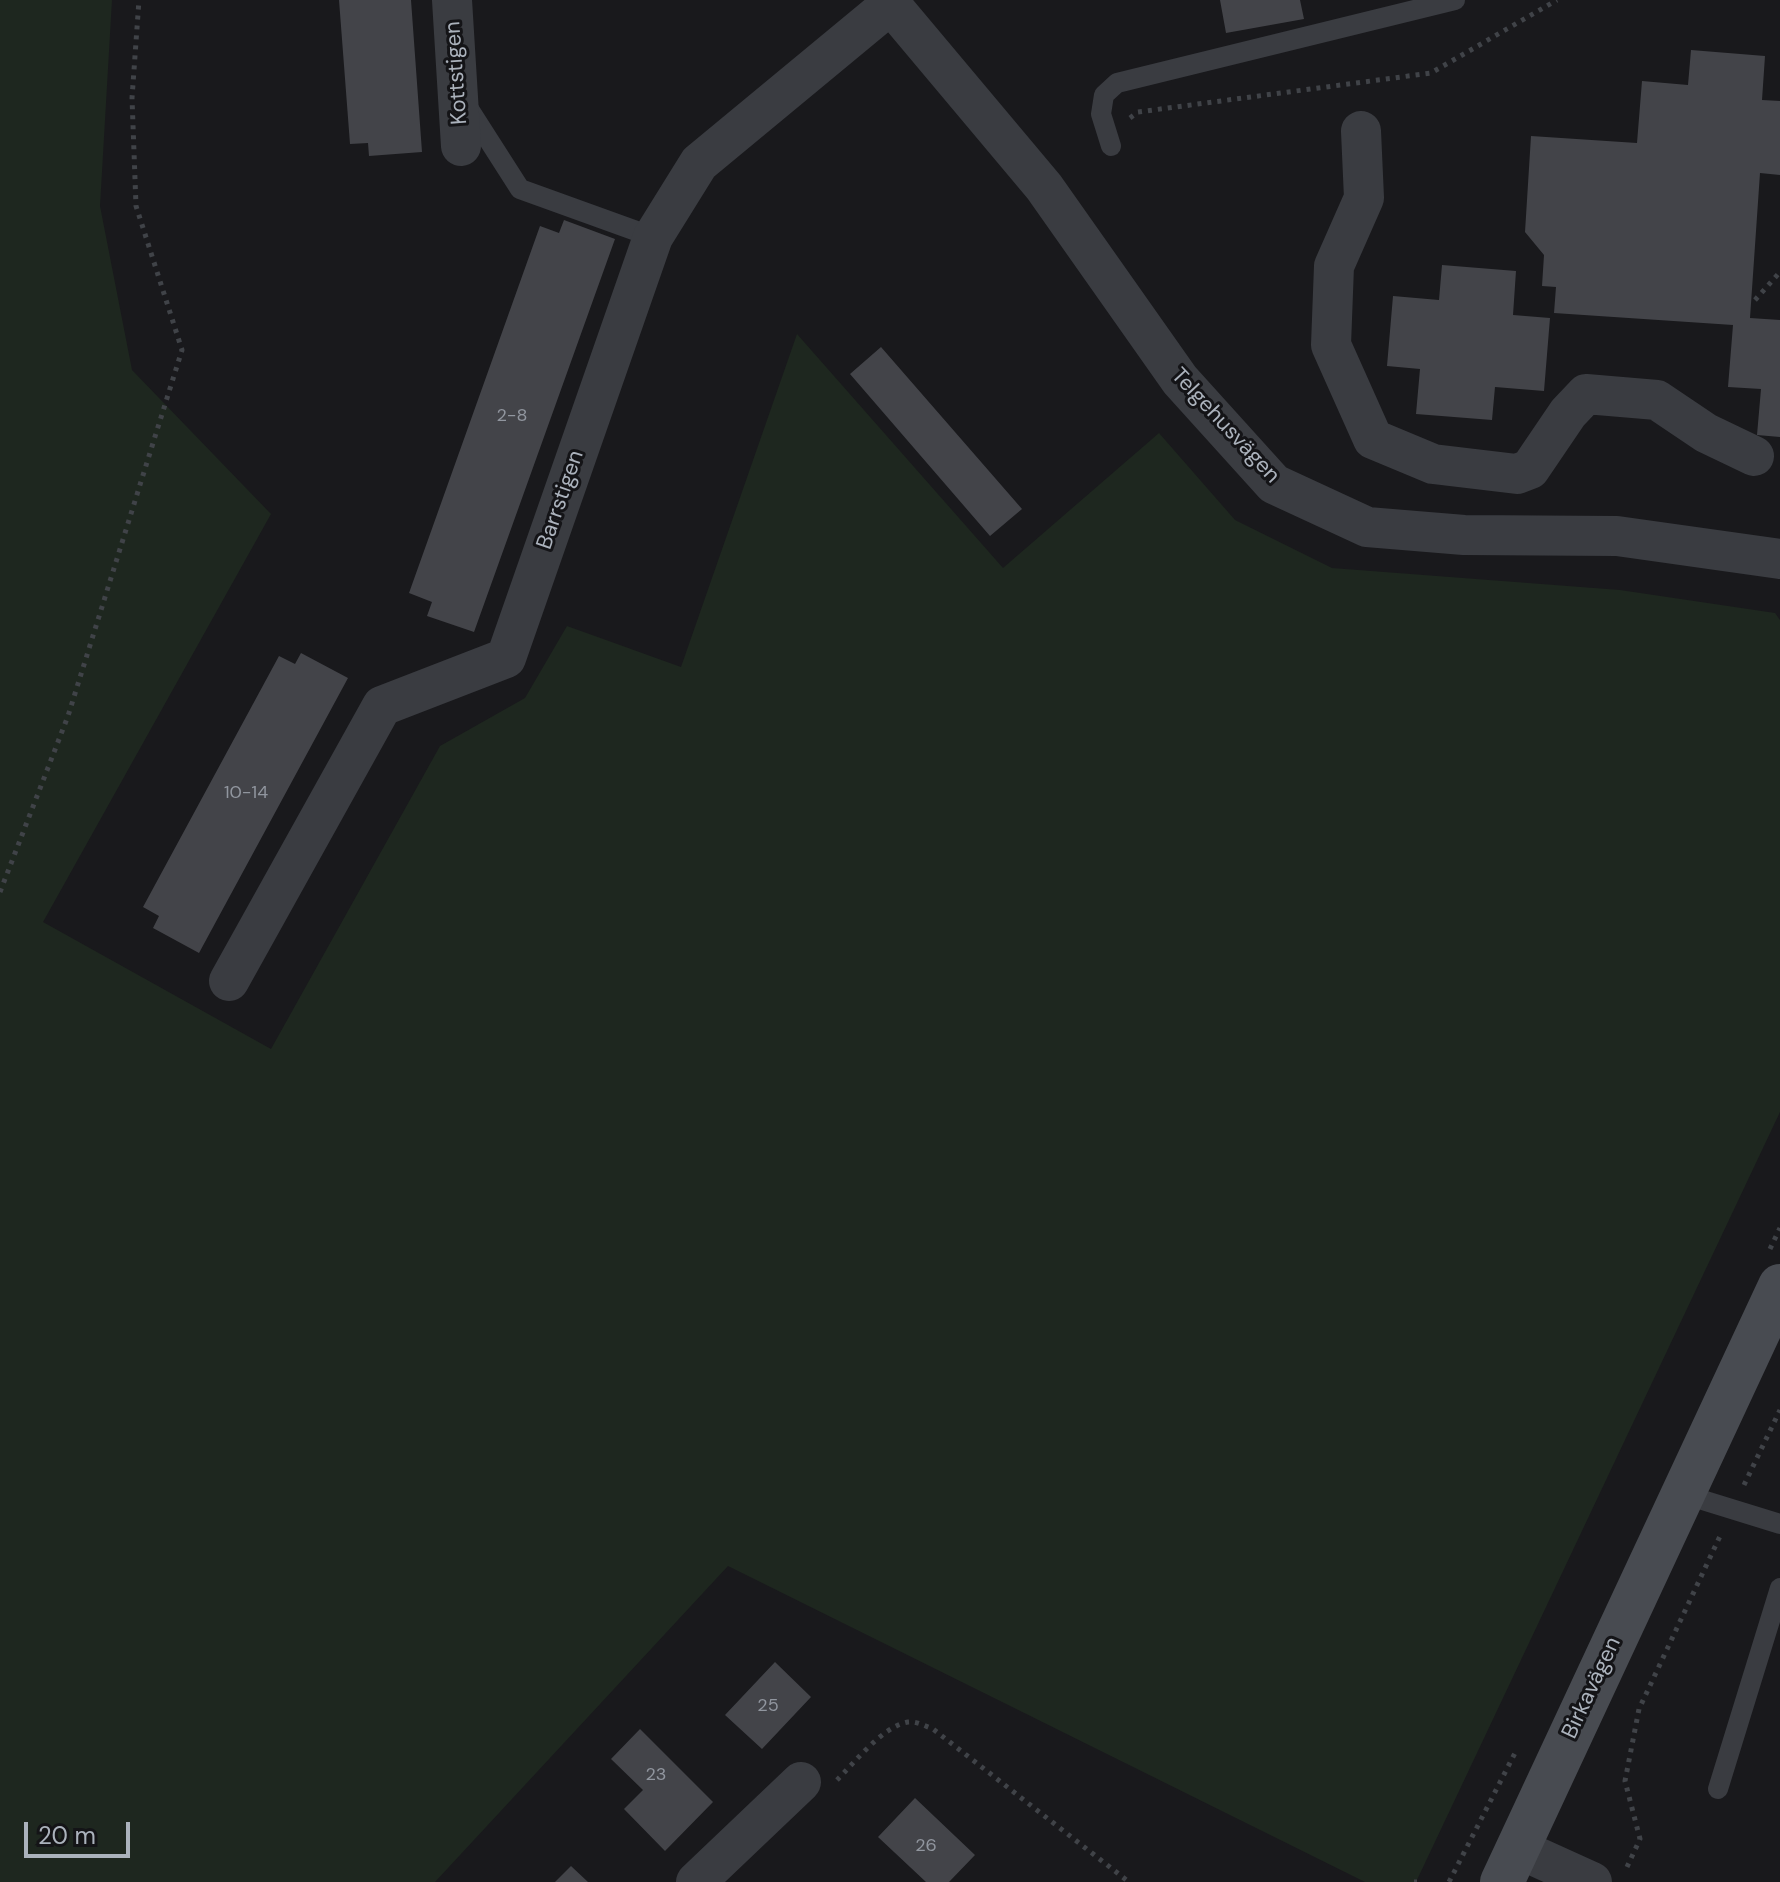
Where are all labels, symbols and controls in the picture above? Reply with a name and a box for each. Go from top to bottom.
street label: Kottstigen [440,21,474,125]
street label: Telgehusvägen [1165,363,1285,489]
house number: 2-8 [496,405,528,427]
street label: Barrstigen [532,447,590,553]
house number: 10-14 [224,782,268,804]
street label: Birkavägen [1557,1633,1627,1743]
house number: 25 [757,1695,779,1717]
house number: 23 [645,1764,667,1786]
scale bar [28,1806,134,1856]
text: 20 m [38,1820,96,1851]
house number: 26 [915,1835,937,1857]

